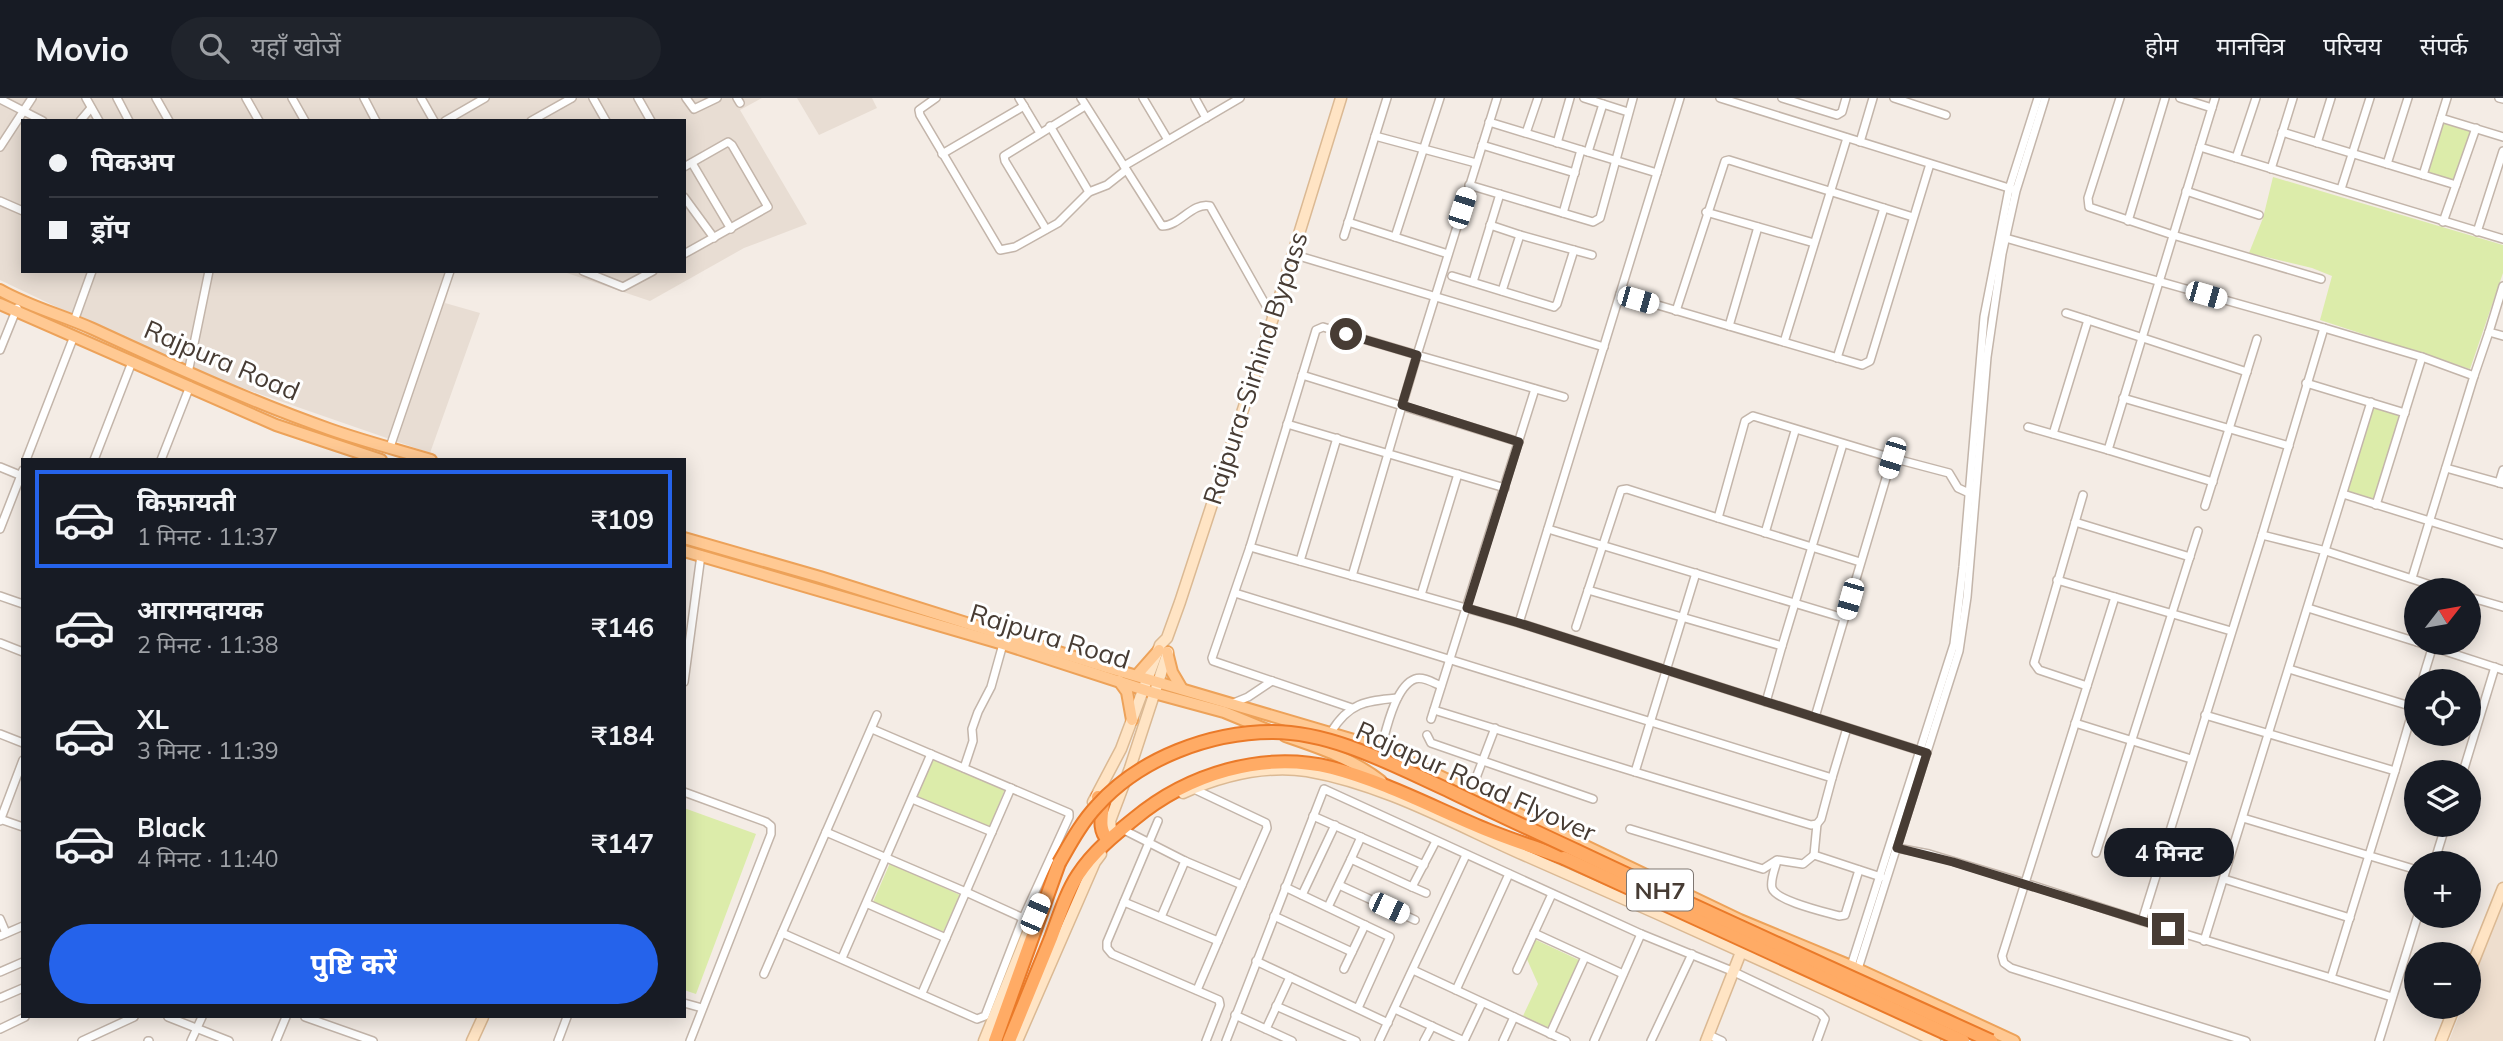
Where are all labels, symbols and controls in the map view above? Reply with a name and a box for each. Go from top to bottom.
search box [171,17,661,80]
text: Movio [35,28,129,69]
icon: search [195,29,233,67]
text: यहाँ खोजें [251,30,341,63]
text: होम [2145,31,2178,61]
text: मानचित्र [2216,31,2285,61]
text: परिचय [2323,31,2382,61]
text: संपर्क [2420,31,2468,61]
text: पिकअप [91,145,174,178]
car [1446,185,1479,231]
text: ड्रॉप [91,212,129,245]
street label: Rajpura-Sirhind Bypass [1195,227,1315,509]
car [2183,279,2230,311]
car [1615,284,1662,316]
street label: Rajpura Road [139,312,305,408]
route start [1330,318,1362,350]
car [1876,435,1909,481]
text: किफ़ायती [137,485,236,518]
icon: car [53,488,116,551]
text: ₹109 [592,503,654,536]
text: 1 मिनट · 11:37 [137,522,279,551]
car [1835,576,1866,622]
north arrow [2404,578,2482,654]
map controls [2404,578,2481,1019]
text: आरामदायक [137,593,263,626]
icon: car [53,596,116,659]
street label: Rajpura Road [966,596,1134,676]
text: ₹146 [592,611,654,644]
text: 2 मिनट · 11:38 [137,630,279,659]
button: locate [2404,669,2481,746]
text: XL [137,703,169,736]
icon: car [53,704,116,767]
street label: Rajapur Road Flyover [1351,713,1602,849]
text: ₹184 [592,719,654,752]
text: 3 मिनट · 11:39 [137,736,279,765]
button: layers [2404,760,2481,837]
text: Black [137,811,205,844]
icon: car [53,812,116,875]
text: ₹147 [592,827,654,860]
callout: 4 मिनट [2103,828,2233,876]
text: 4 मिनट [2135,838,2203,867]
text: 4 मिनट · 11:40 [137,844,279,873]
button: + [2404,851,2481,928]
road number: NH7 [1627,870,1693,910]
car [1366,890,1413,926]
car [1018,891,1053,937]
route end [2152,913,2184,945]
button: पुष्टि करें [49,924,658,1004]
button: − [2404,942,2481,1019]

